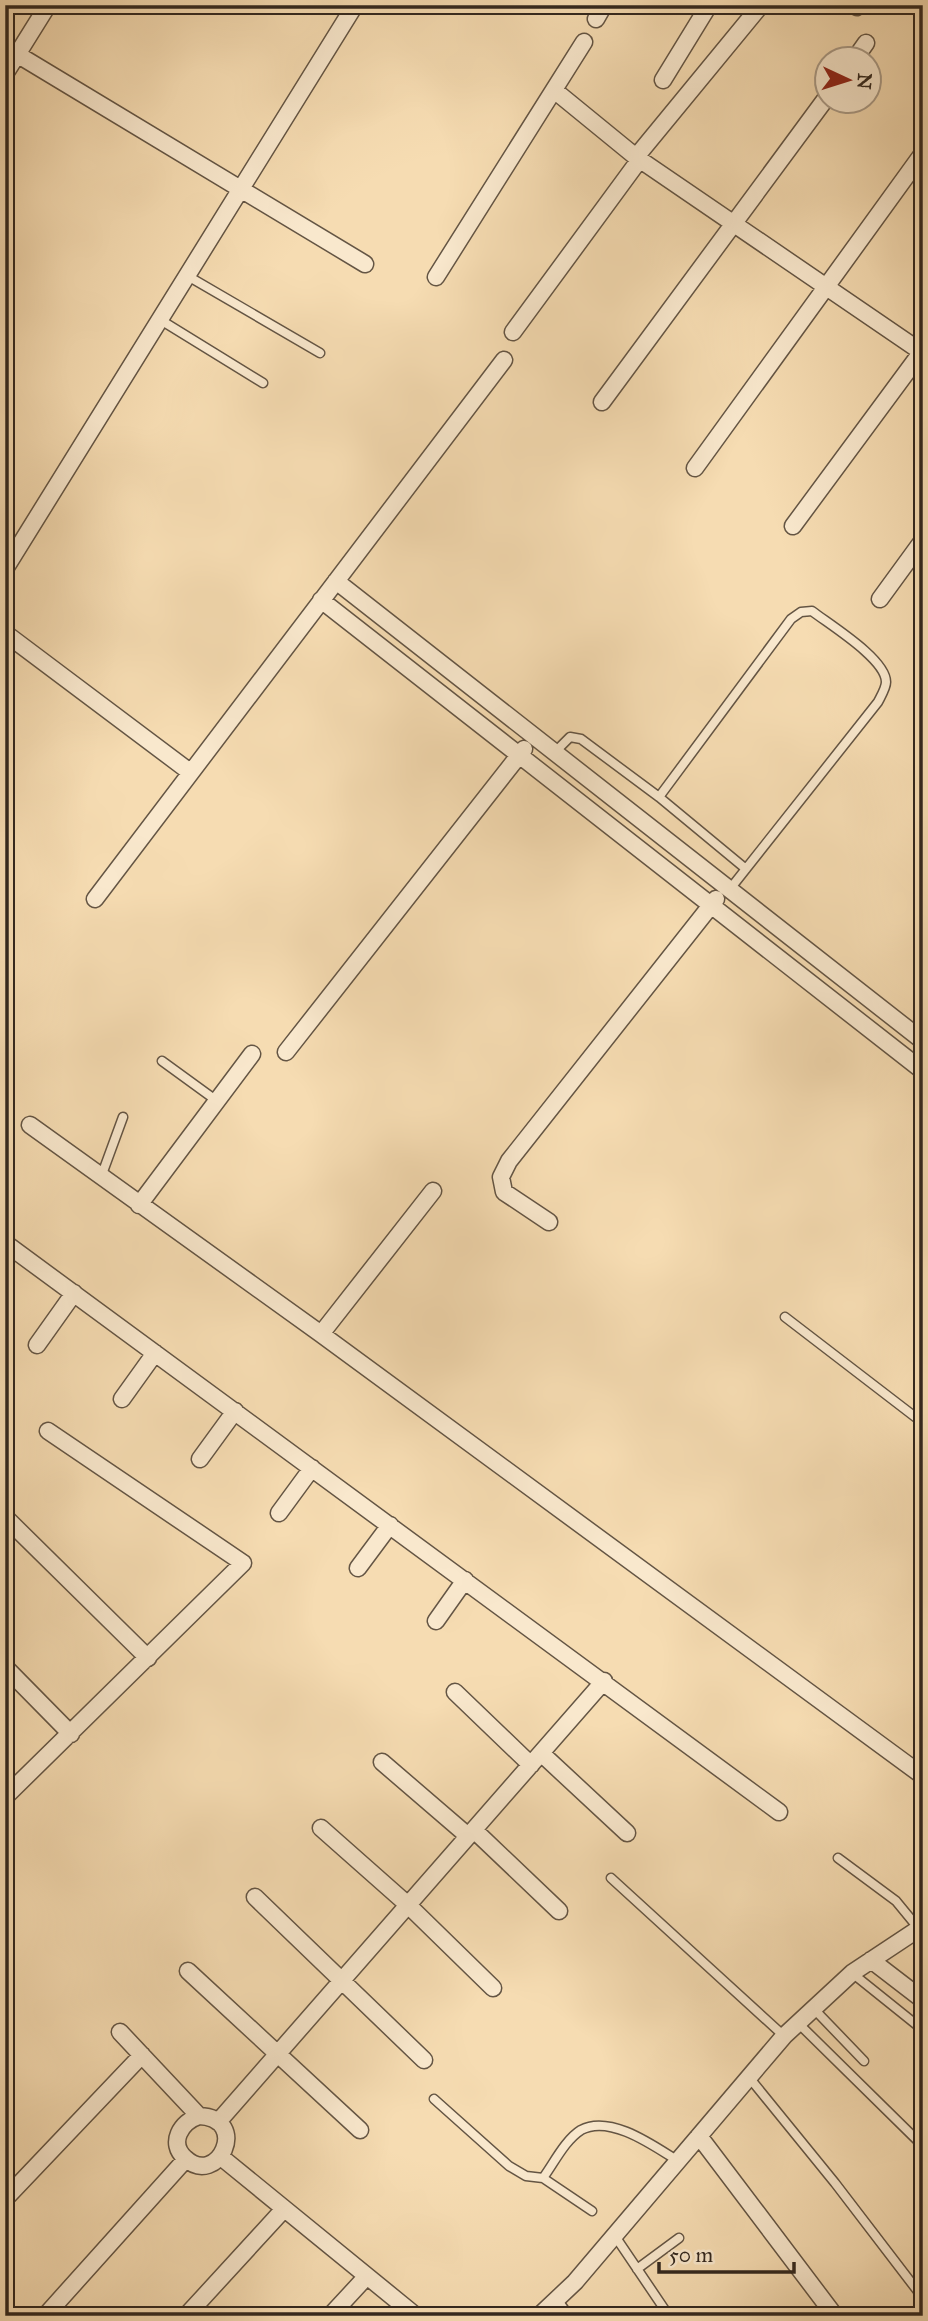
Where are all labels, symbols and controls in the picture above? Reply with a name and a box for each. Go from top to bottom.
north arrow [813,46,883,116]
text: N [852,72,876,90]
scale bar [659,2230,793,2274]
text: 50 m [669,2242,714,2268]

